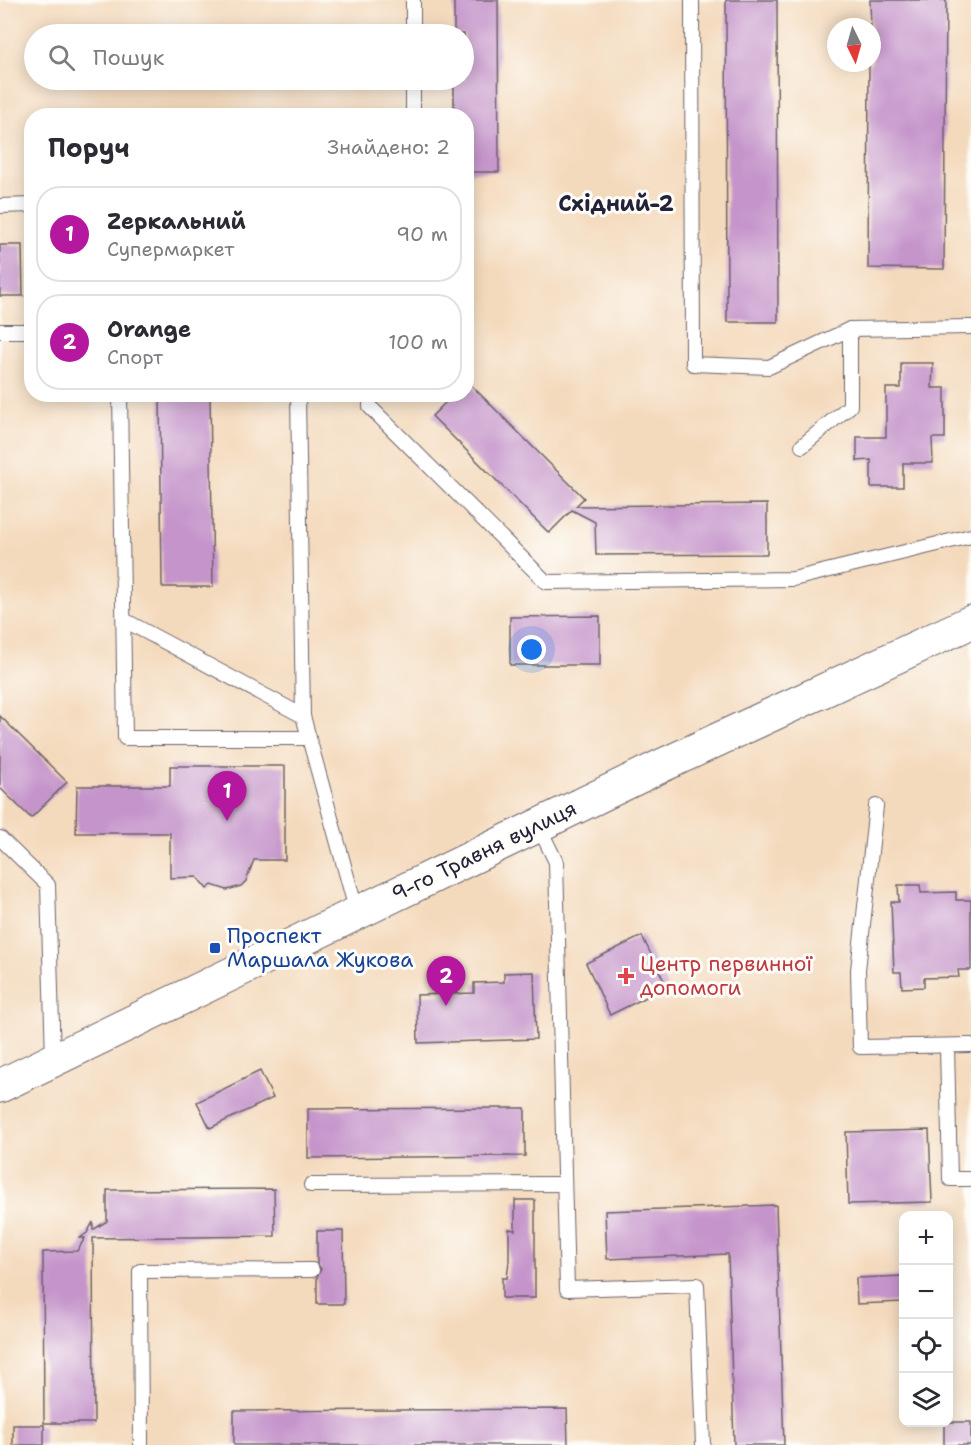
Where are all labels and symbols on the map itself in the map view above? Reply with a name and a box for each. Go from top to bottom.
north arrow [827,18,881,72]
district label: Східний-2 [558,189,674,218]
your location [517,635,546,664]
pin: 1 [208,772,246,821]
street label: 9-го Травня вулиця [387,794,581,908]
place label: Проспект Маршала Жукова [227,922,413,974]
marker: Проспект Маршала Жукова [208,941,222,955]
place label: Центр первинної допомоги [640,950,813,1002]
pin: 2 [426,956,466,1006]
marker: Центр первинної допомоги [617,967,635,985]

